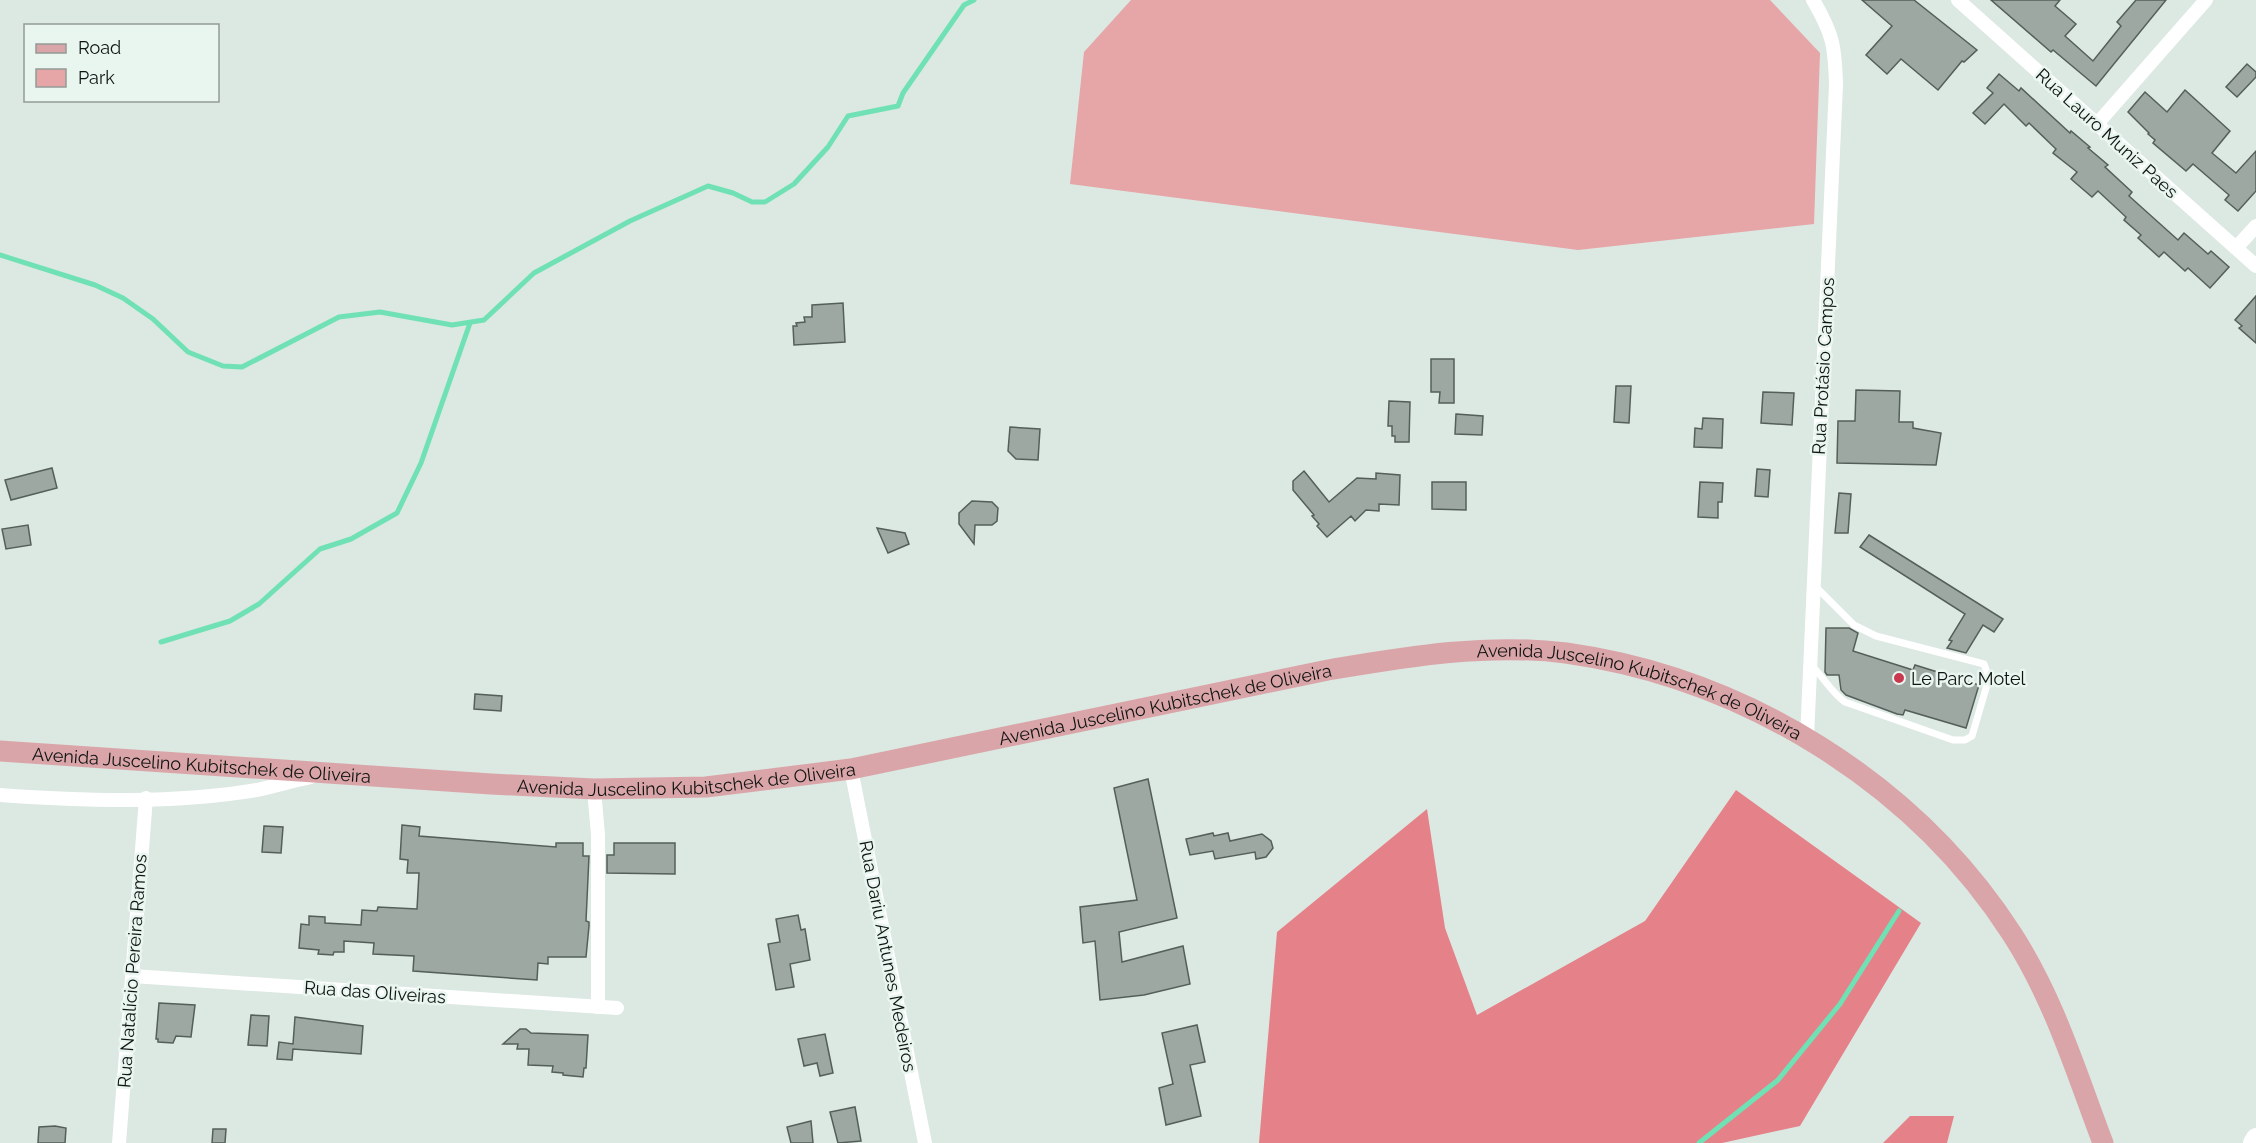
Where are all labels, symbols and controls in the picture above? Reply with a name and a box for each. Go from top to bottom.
legend [24,24,219,102]
text: Road [78,37,121,58]
street label: Rua Lauro Muniz Paes [2032,64,2182,202]
text: Park [78,67,115,88]
street label: Rua Protásio Campos [1808,277,1838,455]
street label: Avenida Juscelino Kubitschek de Oliveira [1476,639,1806,744]
street label: Avenida Juscelino Kubitschek de Oliveira [997,659,1333,749]
place label: Le Parc Motel [1911,668,2025,689]
marker: Le Parc Motel [1892,671,1906,685]
street label: Avenida Juscelino Kubitschek de Oliveira [31,743,372,786]
street label: Avenida Juscelino Kubitschek de Oliveira [517,758,857,800]
street label: Rua Dariu Antunes Medeiros [855,839,921,1074]
street label: Rua Natalício Pereira Ramos [113,853,151,1089]
street label: Rua das Oliveiras [303,977,447,1007]

